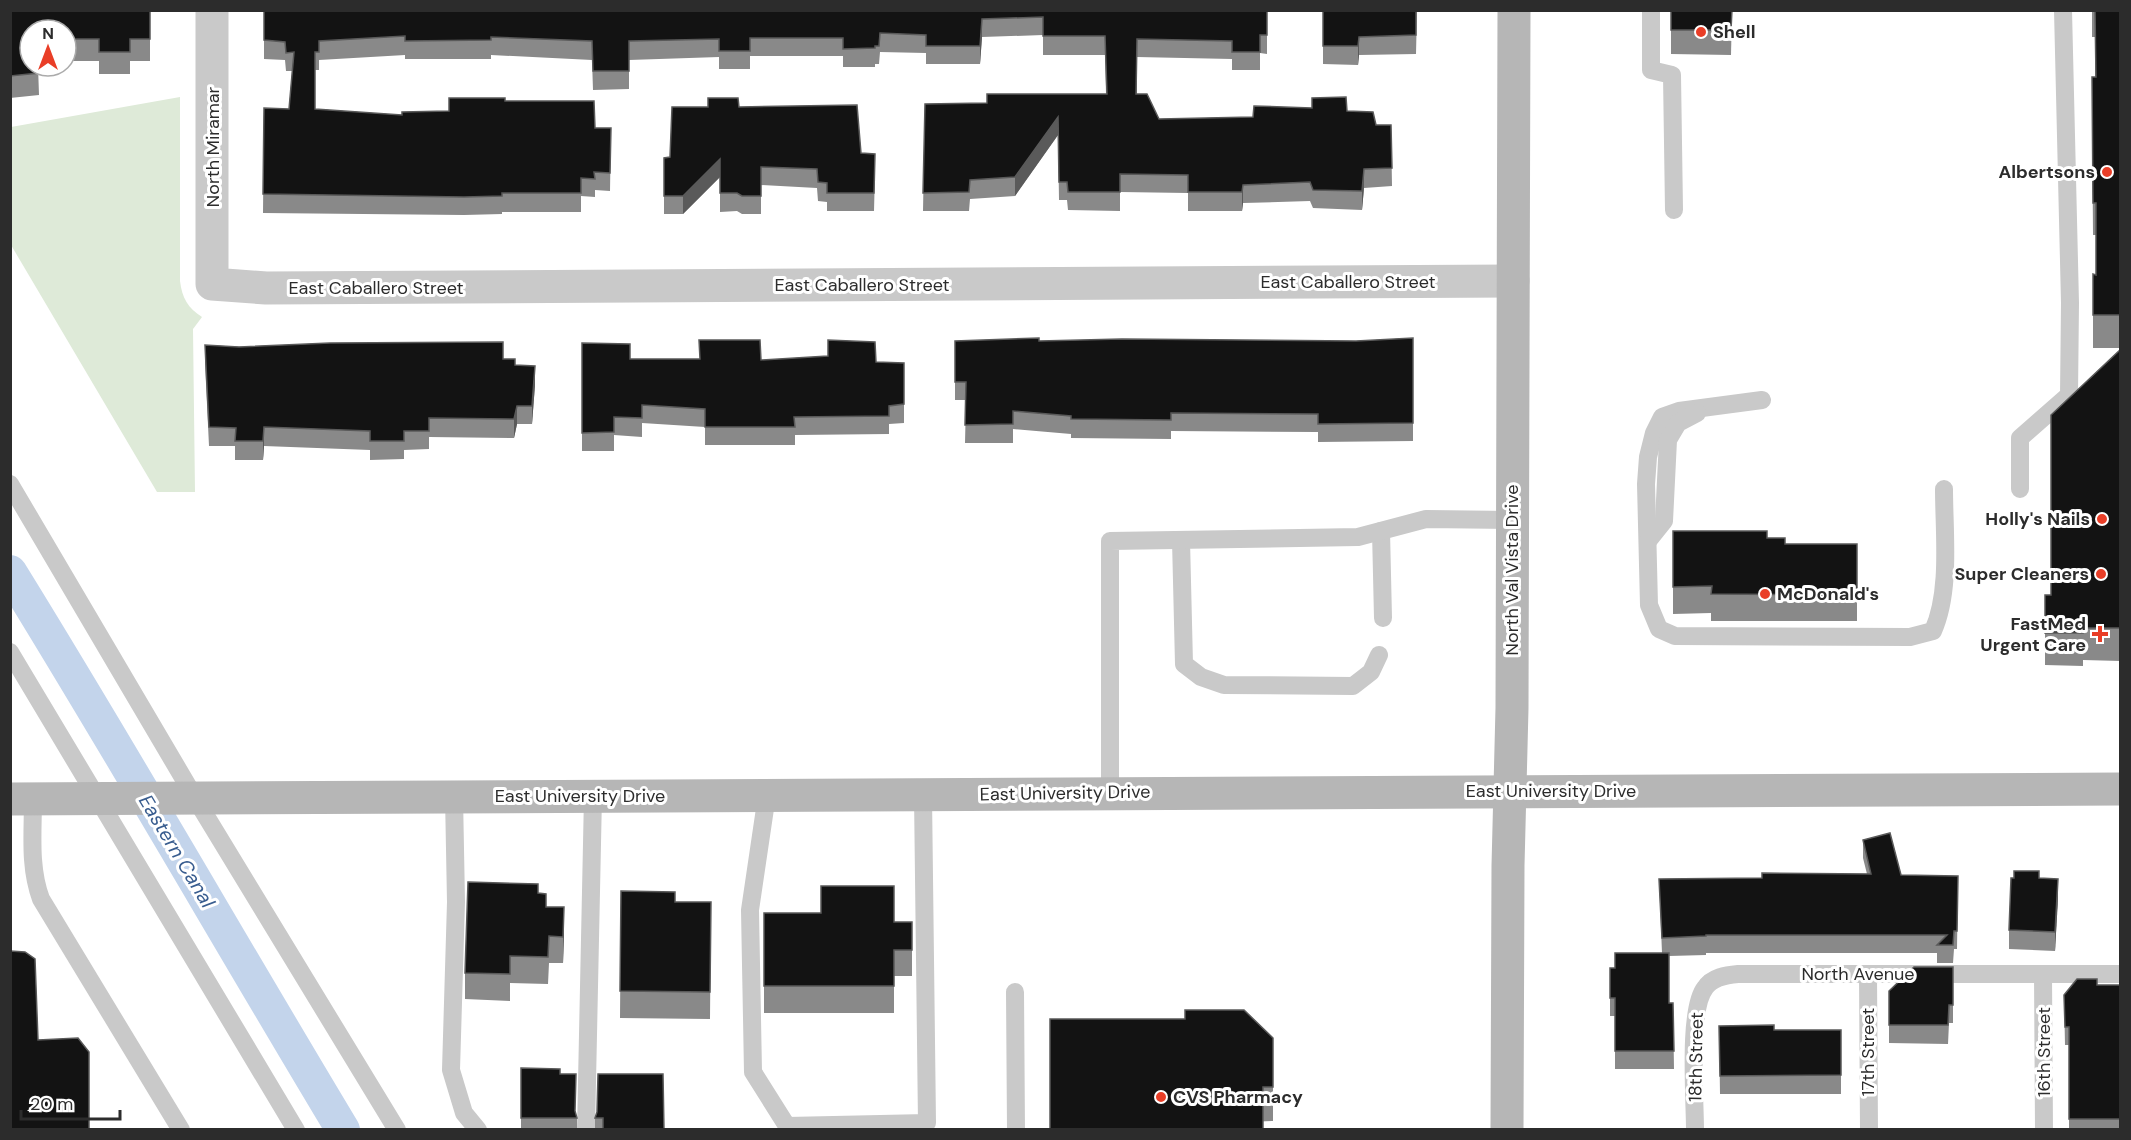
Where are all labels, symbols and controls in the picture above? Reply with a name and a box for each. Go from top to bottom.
north arrow [18,18,78,78]
place label: Shell [1713,20,1755,44]
text: N [42,23,54,44]
marker: Shell [1694,25,1708,39]
street label: North Miramar [201,86,225,207]
place label: Albertsons [1998,160,2095,184]
marker: Albertsons [2100,165,2114,179]
street label: East Caballero Street [1260,270,1436,294]
street label: East Caballero Street [774,273,950,297]
street label: East Caballero Street [288,276,464,300]
street label: North Val Vista Drive [1500,485,1524,655]
place label: Holly's Nails [1985,507,2090,531]
marker: Holly's Nails [2095,512,2109,526]
place label: Super Cleaners [1954,562,2089,586]
marker: Super Cleaners [2094,567,2108,581]
place label: McDonald's [1777,582,1879,606]
marker: McDonald's [1758,587,1772,601]
place label: FastMed Urgent Care [1980,612,2086,657]
marker: FastMed Urgent Care [2091,625,2109,643]
street label: East University Drive [1466,779,1636,803]
street label: East University Drive [979,780,1151,806]
street label: East University Drive [495,784,665,808]
water label: Eastern Canal [133,790,221,913]
street label: North Avenue [1801,962,1915,986]
street label: 16th Street [2032,1007,2056,1097]
street label: 17th Street [1856,1008,1880,1096]
street label: 18th Street [1683,1012,1709,1102]
scale bar [21,1083,120,1121]
place label: CVS Pharmacy [1173,1085,1303,1109]
marker: CVS Pharmacy [1154,1090,1168,1104]
text: 20 m [30,1092,73,1116]

